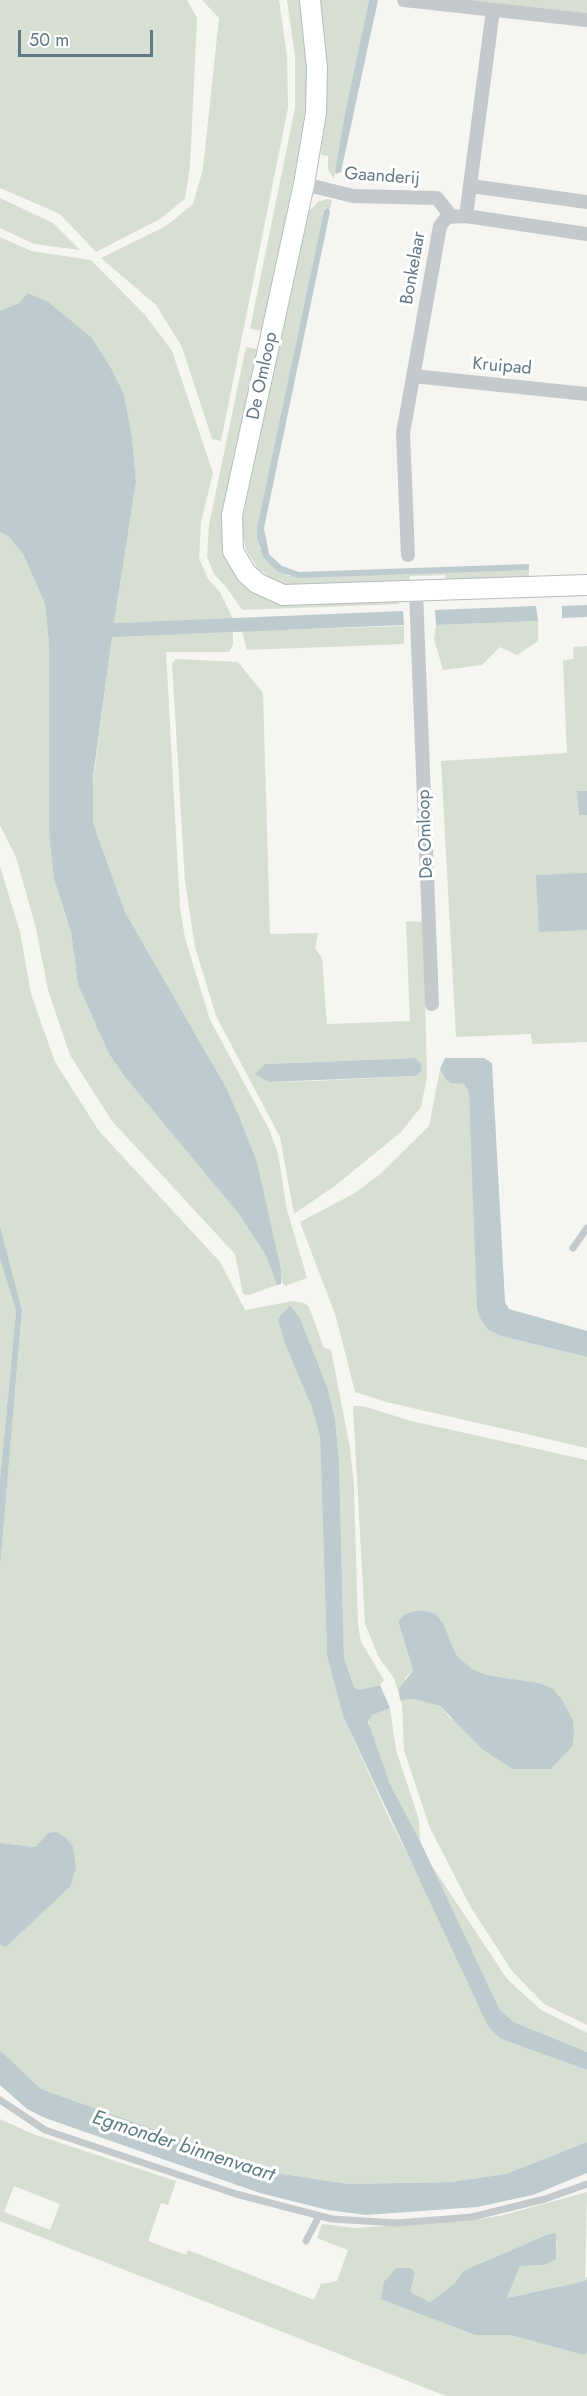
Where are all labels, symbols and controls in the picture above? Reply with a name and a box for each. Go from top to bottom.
scale bar [21,18,156,56]
text: 50 m [29,27,69,53]
street label: Gaanderij [344,164,420,190]
street label: Bonkelaar [397,230,431,306]
street label: De Omloop [243,330,283,422]
street label: Kruipad [471,354,533,380]
street label: De Omloop [414,789,438,879]
water label: Egmonder binnenvaart [89,2106,277,2188]

